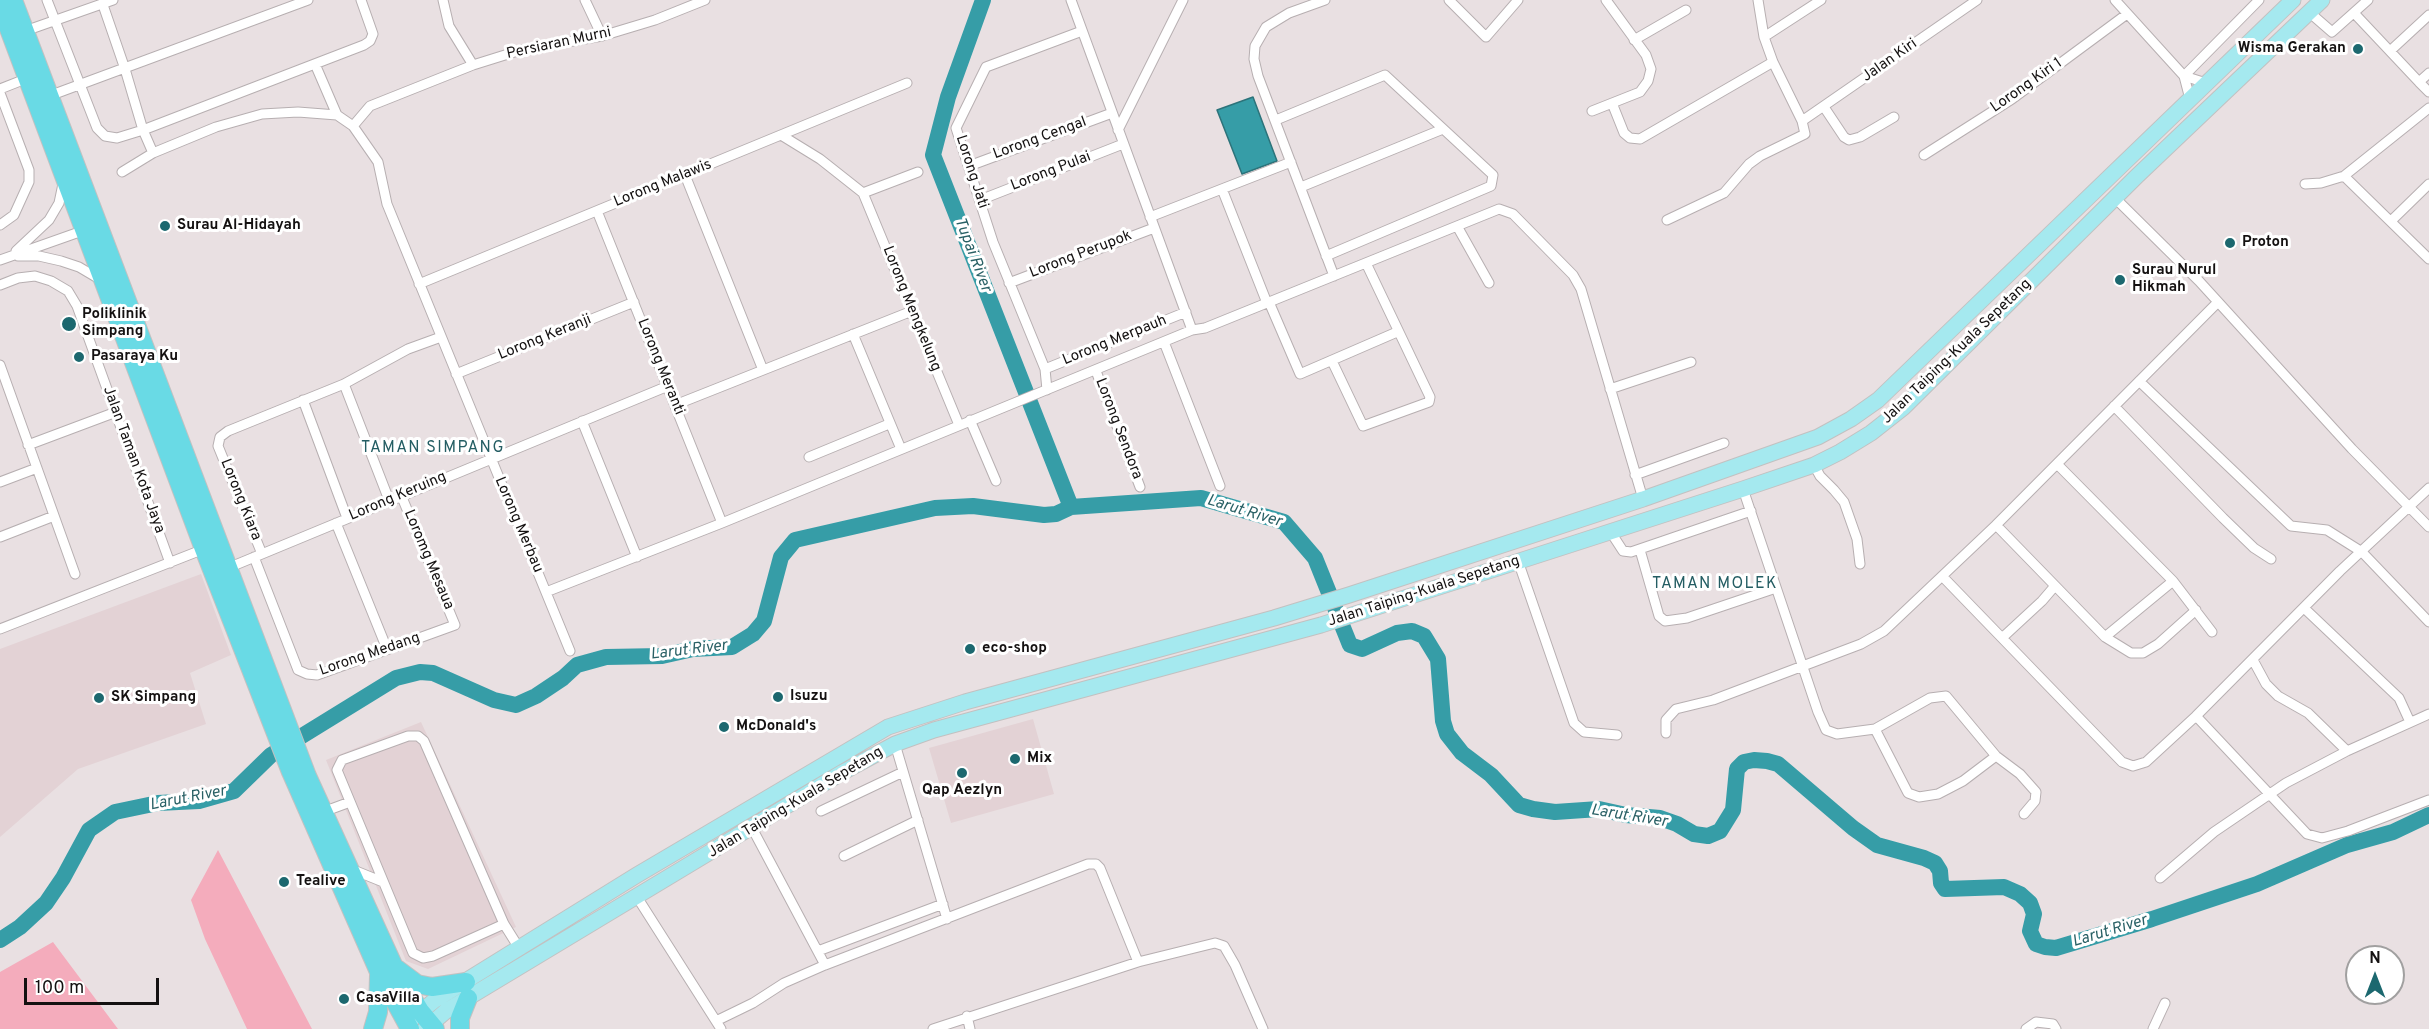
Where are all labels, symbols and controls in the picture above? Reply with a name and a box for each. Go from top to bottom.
street label: Persiaran Murni [505,24,613,64]
street label: Jalan Kiri [1859,35,1921,87]
place label: Wisma Gerakan [2238,40,2346,58]
marker: Wisma Gerakan [2351,42,2365,56]
street label: Lorong Kiri 1 [1988,55,2066,117]
street label: Lorong Cengal [991,114,1089,164]
street label: Lorong Jati [951,133,991,211]
street label: Lorong Pulai [1008,148,1094,196]
street label: Lorong Malawis [612,156,714,212]
water label: Tupai River [949,215,995,295]
place label: Surau Al-Hidayah [177,217,301,235]
marker: Surau Al-Hidayah [158,219,172,233]
street label: Lorong Perupok [1027,227,1135,283]
place label: Proton [2242,234,2289,252]
marker: Proton [2223,236,2237,250]
street label: Lorong Mengkelung [878,244,944,374]
place label: Surau Nurul Hikmah [2132,262,2216,297]
marker: Surau Nurul Hikmah [2113,273,2127,287]
street label: Jalan Taiping-Kuala Sepetang [1879,276,2035,428]
place label: Poliklinik Simpang [82,306,147,341]
street label: Lorong Keranji [496,311,594,365]
street label: Lorong Merpauh [1060,312,1170,370]
marker: Poliklinik Simpang [60,315,78,333]
street label: Lorong Meranti [632,316,688,418]
place label: Pasaraya Ku [91,348,178,366]
marker: Pasaraya Ku [72,350,86,364]
street label: Lorong Sendora [1090,376,1146,482]
street label: Jalan Taman Kota Jaya [98,384,168,536]
district label: TAMAN SIMPANG [361,439,505,459]
street label: Lorong Kiara [215,457,265,543]
street label: Lorong Keruing [347,468,449,526]
street label: Lorong Merbau [490,474,546,576]
water label: Larut River [1204,492,1284,532]
street label: Loromg Mesaua [399,507,457,613]
street label: Jalan Taiping-Kuala Sepetang [1326,552,1522,632]
district label: TAMAN MOLEK [1652,575,1778,595]
street label: Lorong Medang [317,629,423,681]
water label: Larut River [650,637,728,665]
place label: eco-shop [982,640,1047,658]
marker: eco-shop [963,642,977,656]
place label: Isuzu [790,688,828,706]
place label: SK Simpang [111,689,196,707]
marker: Isuzu [771,690,785,704]
marker: SK Simpang [92,691,106,705]
place label: McDonald's [736,718,816,736]
marker: McDonald's [717,720,731,734]
street label: Jalan Taiping-Kuala Sepetang [705,744,887,862]
place label: Mix [1027,750,1052,768]
marker: Mix [1008,752,1022,766]
marker: Qap Aezlyn [955,766,969,780]
water label: Larut River [148,782,228,816]
place label: Qap Aezlyn [922,782,1002,800]
water label: Larut River [1589,801,1669,833]
place label: Tealive [296,873,345,891]
marker: Tealive [277,875,291,889]
water label: Larut River [2070,912,2150,952]
north arrow [2345,945,2405,1005]
text: N [2369,949,2381,969]
scale bar [27,966,162,1004]
text: 100 m [35,977,84,1000]
place label: CasaVilla [356,990,420,1008]
marker: CasaVilla [337,992,351,1006]

